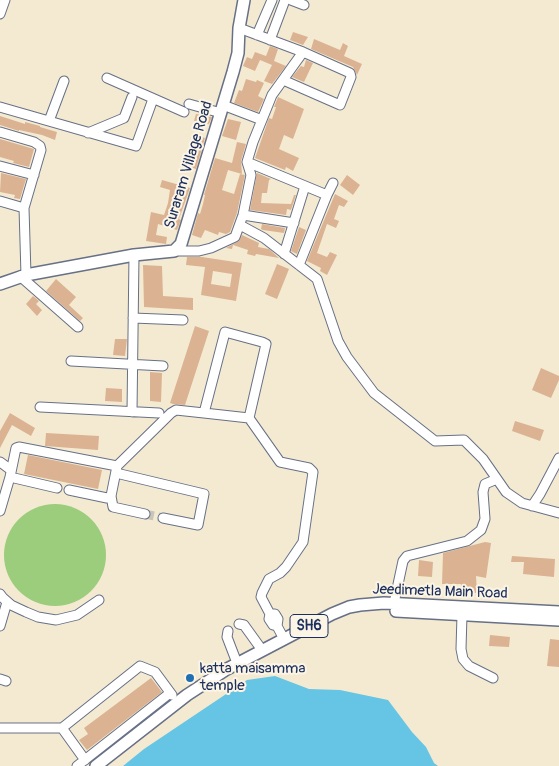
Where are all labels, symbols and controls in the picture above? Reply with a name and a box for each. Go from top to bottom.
street label: Suraram Village Road [161,99,217,231]
street label: Jeedimetla Main Road [372,581,508,603]
road number: SH6 [290,614,328,638]
place label: katta maisamma temple [200,660,305,695]
marker: katta maisamma temple [184,672,196,684]

